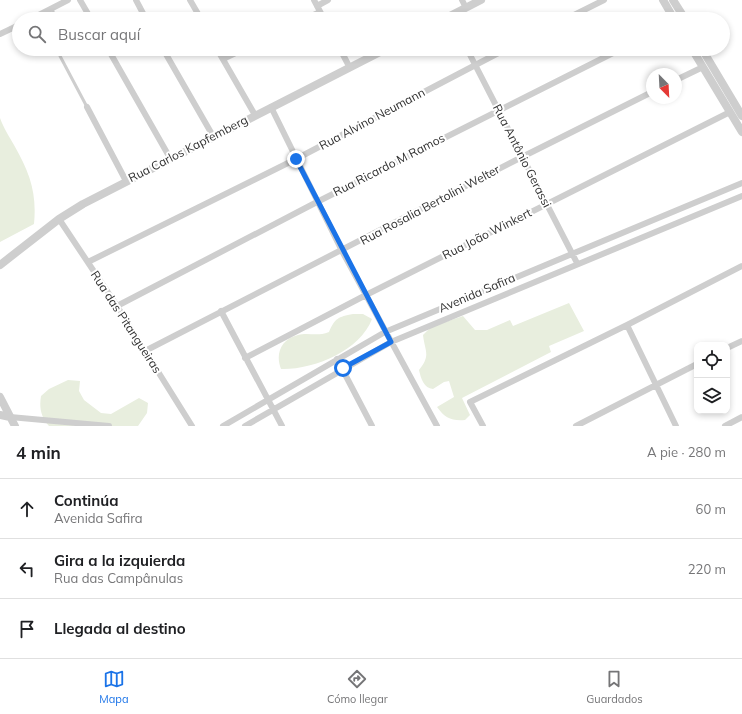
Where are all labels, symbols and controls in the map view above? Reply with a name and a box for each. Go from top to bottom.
search box [12,12,730,56]
icon: search [26,23,48,45]
text: Buscar aquí [58,25,140,44]
north arrow [646,68,682,104]
street label: Rua Alvino Neumann [316,84,427,153]
street label: Rua Antônio Gerassi [490,102,555,210]
street label: Rua Carlos Kapfemberg [126,112,250,185]
street label: Rua Ricardo M Ramos [330,130,447,199]
route end [287,150,305,168]
street label: Rua Rosalia Bertolini Welter [357,161,503,248]
street label: Rua João Winkert [440,205,534,263]
street label: Rua das Pitangueiras [88,268,165,376]
street label: Avenida Safira [436,270,517,315]
map controls [694,342,730,414]
button: locate [694,342,730,378]
route start [334,359,352,377]
button: layers [694,378,730,414]
text: 4 min [16,442,61,463]
text: A pie · 280 m [647,444,726,460]
text: Continúa [54,491,119,510]
icon: ahead [16,498,38,520]
text: 60 m [696,501,726,517]
text: Avenida Safira [54,510,143,526]
text: Gira a la izquierda [54,551,185,570]
icon: left [16,558,38,580]
text: 220 m [688,561,726,577]
text: Rua das Campânulas [54,570,183,586]
icon: arrive [16,618,38,640]
text: Llegada al destino [54,619,186,638]
tab: Mapa [99,668,129,706]
tab: Cómo llegar [327,668,388,706]
tab: Guardados [586,668,643,706]

